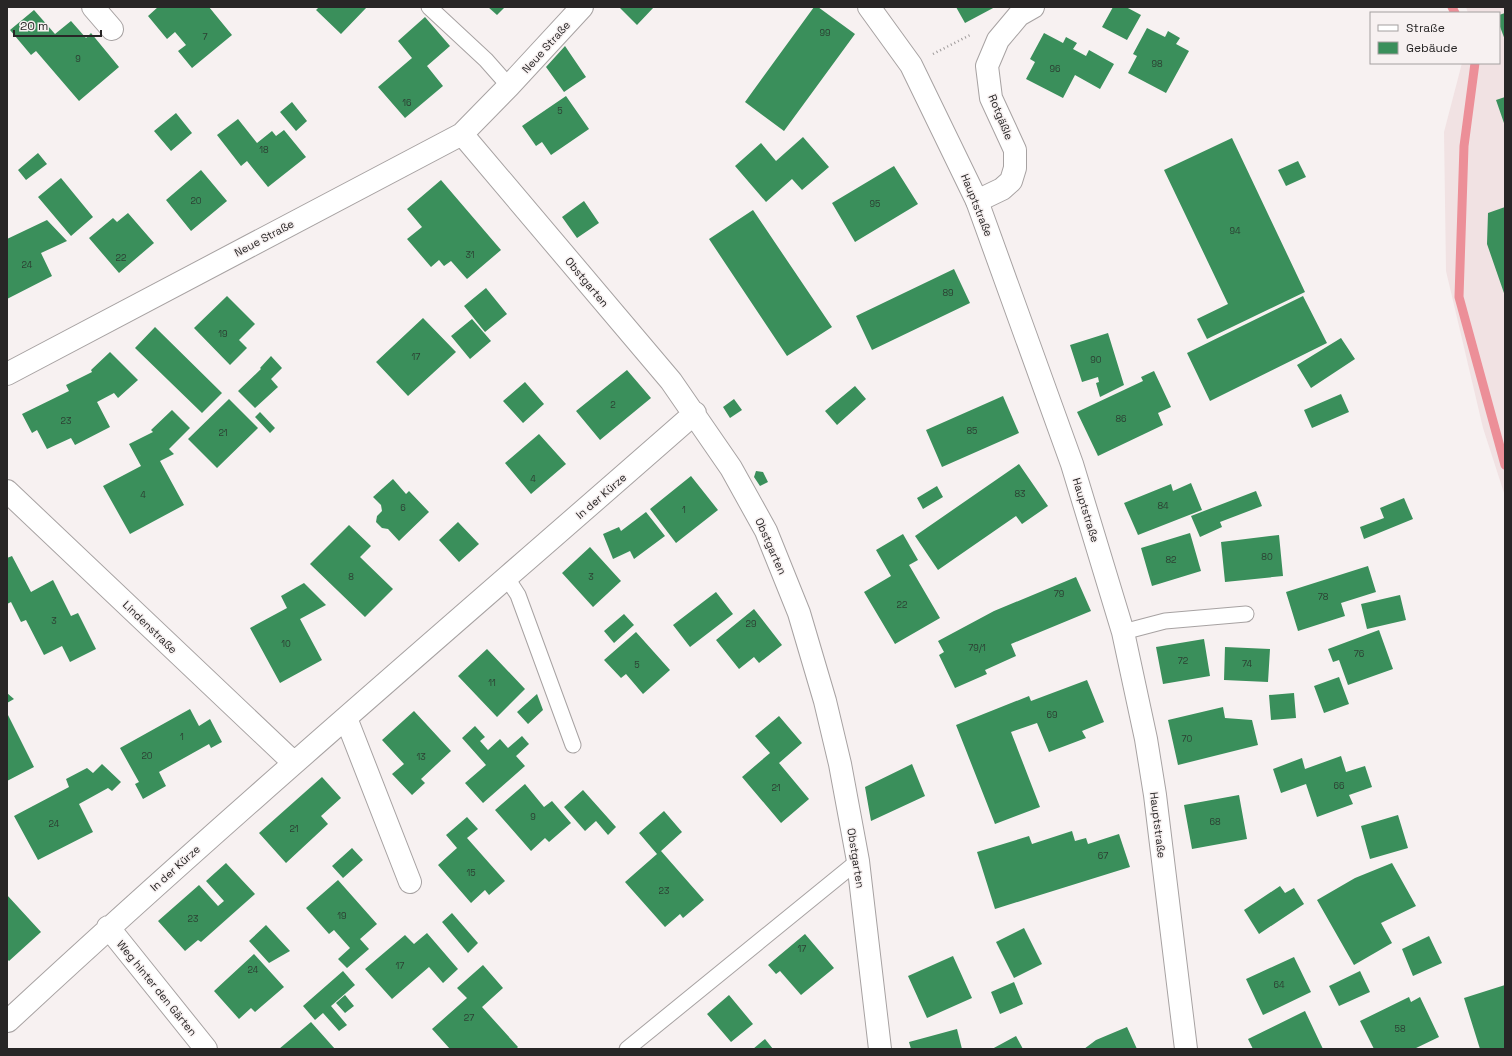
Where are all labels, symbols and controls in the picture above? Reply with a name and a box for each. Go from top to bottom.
scale bar [14,12,101,38]
legend [1370,12,1500,64]
text: 20 m [20,18,48,34]
street label: Neue Straße [519,18,573,76]
text: Straße [1406,20,1445,36]
house number: 99 [819,27,831,39]
house number: 7 [202,31,208,43]
text: Gebäude [1406,40,1458,56]
house number: 9 [75,53,81,65]
house number: 98 [1151,58,1163,70]
house number: 96 [1049,63,1061,75]
street label: Rotgäßle [986,92,1016,142]
house number: 16 [402,97,412,109]
house number: 5 [557,105,563,117]
house number: 18 [259,144,269,156]
street label: Hauptstraße [958,172,996,238]
house number: 20 [190,195,202,207]
house number: 95 [870,198,880,210]
street label: Neue Straße [232,216,296,260]
house number: 94 [1229,225,1241,237]
house number: 31 [465,249,475,261]
house number: 22 [116,252,126,264]
street label: Obstgarten [562,254,612,310]
house number: 24 [22,259,33,271]
house number: 89 [942,287,954,299]
house number: 19 [218,328,228,340]
house number: 17 [412,351,420,363]
house number: 90 [1090,354,1102,366]
house number: 2 [610,399,616,411]
house number: 86 [1115,413,1127,425]
house number: 23 [61,415,71,427]
house number: 85 [967,425,978,437]
house number: 21 [218,427,228,439]
street label: In der Kürze [573,470,629,522]
house number: 4 [530,473,536,485]
street label: Hauptstraße [1070,476,1102,544]
house number: 83 [1014,488,1026,500]
house number: 4 [140,489,146,501]
house number: 84 [1157,500,1169,512]
house number: 6 [400,502,406,514]
house number: 1 [682,504,686,516]
street label: Obstgarten [752,515,790,577]
house number: 80 [1261,551,1273,563]
house number: 82 [1165,554,1177,566]
house number: 8 [348,571,354,583]
house number: 3 [588,571,594,583]
house number: 79 [1054,588,1064,600]
house number: 78 [1318,591,1329,603]
street label: Lindenstraße [120,598,180,656]
house number: 22 [897,599,907,611]
house number: 3 [51,615,57,627]
house number: 29 [746,618,756,630]
house number: 10 [281,638,291,650]
house number: 79/1 [968,642,986,654]
house number: 76 [1354,648,1365,660]
house number: 72 [1178,655,1188,667]
house number: 74 [1242,658,1252,670]
house number: 5 [634,659,640,671]
house number: 11 [488,677,496,689]
house number: 69 [1046,709,1058,721]
house number: 1 [180,731,184,743]
house number: 70 [1182,733,1193,745]
house number: 20 [141,750,153,762]
house number: 13 [416,751,426,763]
house number: 66 [1333,780,1345,792]
house number: 21 [771,782,781,794]
street label: Hauptstraße [1147,791,1169,859]
house number: 9 [530,811,536,823]
house number: 68 [1209,816,1221,828]
house number: 24 [49,818,60,830]
house number: 21 [289,823,299,835]
street label: Obstgarten [844,827,868,889]
street label: In der Kürze [147,842,203,894]
house number: 67 [1098,850,1108,862]
house number: 15 [466,867,476,879]
house number: 23 [659,885,669,897]
house number: 19 [337,910,347,922]
house number: 23 [188,913,198,925]
street label: Weg hinter den Gärten [114,937,200,1039]
house number: 17 [798,943,806,955]
house number: 17 [396,960,404,972]
house number: 24 [248,964,259,976]
house number: 64 [1273,979,1285,991]
house number: 27 [464,1012,474,1024]
house number: 58 [1395,1023,1406,1035]

